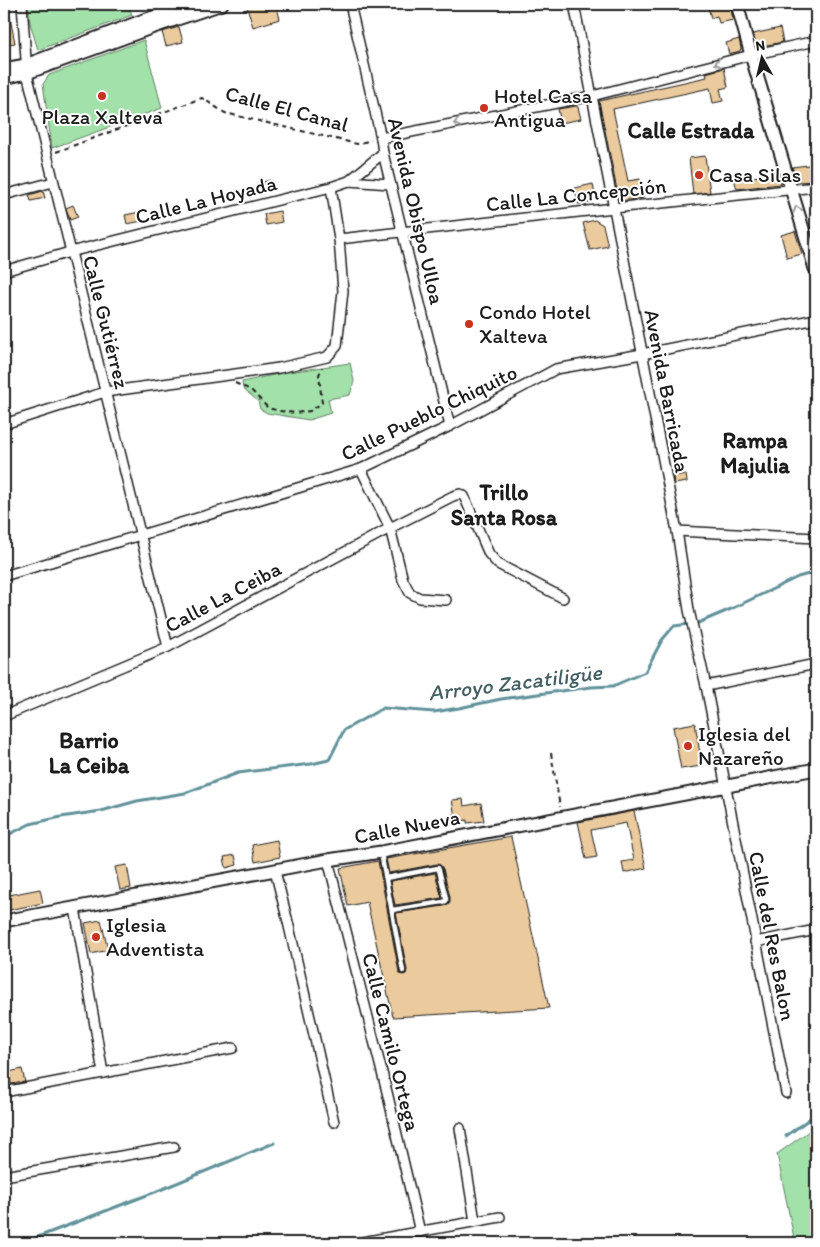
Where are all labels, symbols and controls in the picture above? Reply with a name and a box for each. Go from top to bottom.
north arrow [738,32,788,82]
text: N [754,37,766,55]
one-way arrow [713,57,722,68]
street label: Calle El Canal [223,80,351,137]
place label: Hotel Casa Antigua [494,83,593,132]
marker: Plaza Xalteva [96,90,108,102]
marker: Hotel Casa Antigua [478,102,490,114]
place label: Plaza Xalteva [41,104,163,129]
street label: Avenida Obispo Ulloa [383,115,450,307]
one-way arrow [452,117,461,128]
district label: Calle Estrada [628,117,755,144]
place label: Casa Silas [709,162,801,187]
marker: Casa Silas [693,169,705,181]
street label: Calle La Hoyada [133,170,279,229]
street label: Calle La Concepción [485,173,667,216]
one-way arrow [792,205,802,213]
street label: Calle Gutiérrez [78,253,135,391]
place label: Condo Hotel Xalteva [479,299,591,348]
street label: Avenida Barricada [639,307,696,475]
marker: Condo Hotel Xalteva [463,318,475,330]
street label: Calle Pueblo Chiquito [337,359,521,466]
district label: Rampa Majulia [720,427,790,479]
district label: Trillo Santa Rosa [451,479,558,531]
street label: Calle La Ceiba [160,555,285,638]
water label: Arroyo Zacatiligüe [427,658,605,707]
place label: Iglesia del Nazareño [698,721,791,770]
district label: Barrio La Ceiba [49,727,130,779]
marker: Iglesia del Nazareño [682,740,694,752]
street label: Calle Nueva [352,804,462,849]
street label: Calle del Res Balon [744,849,801,1023]
place label: Iglesia Adventista [106,912,204,961]
marker: Iglesia Adventista [90,931,102,943]
street label: Calle Camilo Ortega [357,950,426,1134]

